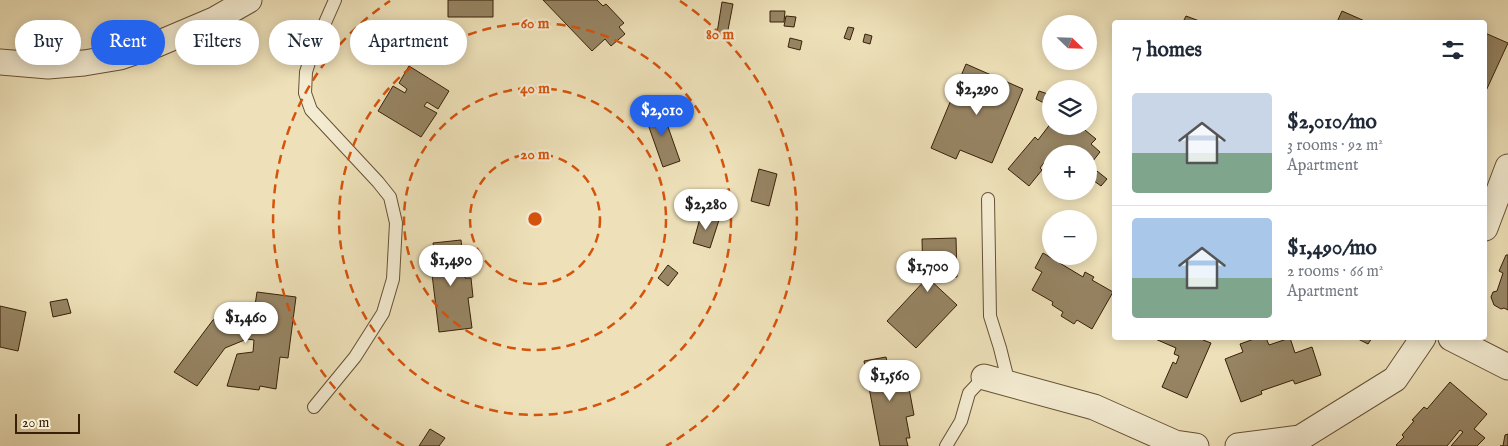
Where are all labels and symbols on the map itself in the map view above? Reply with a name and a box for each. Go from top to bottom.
text: 60 m [521,14,550,33]
north arrow [1042,15,1098,70]
text: 80 m [706,25,734,44]
pin: $2,290 [936,74,1018,116]
text: 40 m [520,79,550,98]
pin: $2,010 [621,94,703,137]
text: 20 m [520,145,550,164]
pin: $2,280 [665,188,747,231]
centre of rings [526,210,544,228]
pin: $1,490 [410,244,492,287]
pin: $1,700 [887,250,969,293]
pin: $1,460 [205,302,287,344]
pin: $1,560 [849,360,931,402]
scale bar [15,411,80,434]

